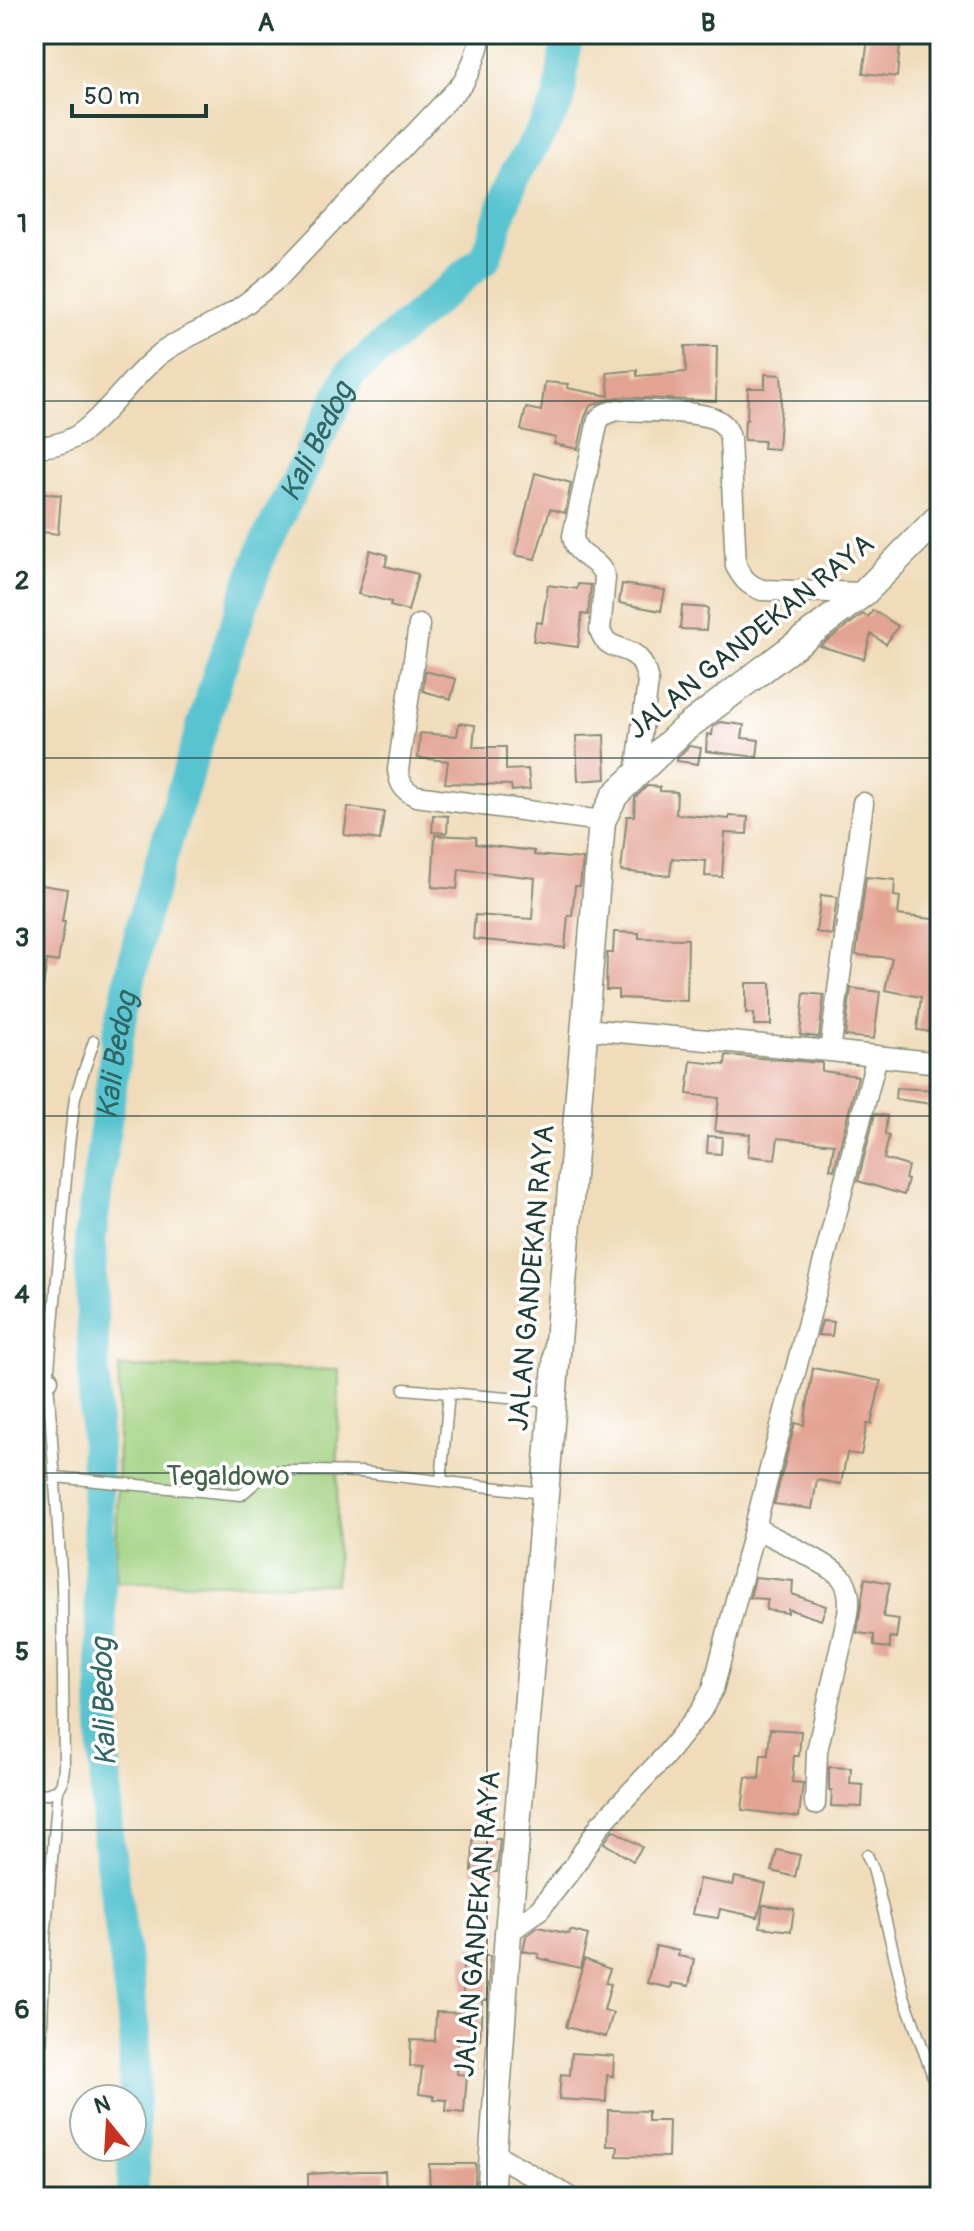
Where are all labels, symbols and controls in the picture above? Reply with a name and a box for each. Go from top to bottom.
text: A [258,7,275,39]
text: B [701,7,715,39]
scale bar [72,68,206,118]
text: 50 m [84,82,140,111]
text: 1 [17,208,27,240]
water label: Kali Bedog [271,374,362,507]
street label: JALAN GANDEKAN RAYA [621,527,881,747]
text: 2 [15,565,29,597]
text: 3 [15,922,29,954]
water label: Kali Bedog [88,987,146,1121]
street label: JALAN GANDEKAN RAYA [501,1123,563,1433]
text: 4 [14,1279,30,1311]
park label: Tegaldowo [166,1459,290,1494]
water label: Kali Bedog [83,1635,125,1767]
text: 5 [15,1636,29,1668]
street label: JALAN GANDEKAN RAYA [447,1769,509,2079]
text: 6 [14,1994,30,2026]
north arrow [68,2083,148,2163]
text: N [91,2089,114,2121]

